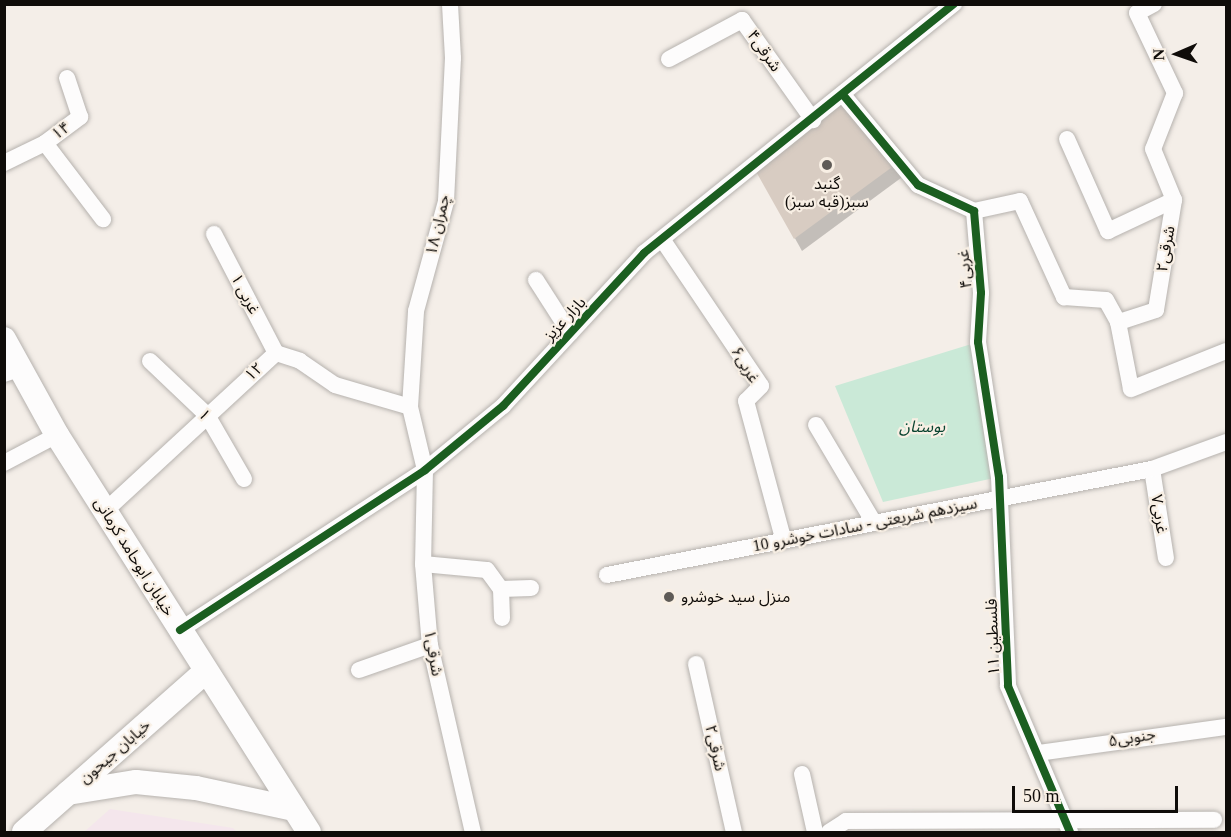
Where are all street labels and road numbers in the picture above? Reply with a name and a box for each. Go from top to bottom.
street label: شرقی۴ [743,26,785,76]
street label: ۱۴ [48,118,74,144]
street label: چمران ۱۸ [422,193,454,257]
street label: شرقی۲ [1153,224,1179,274]
street label: غربی۴ [954,249,976,289]
street label: ۱ غربی [226,270,264,318]
street label: بازار عزیز [540,293,590,345]
street label: غربی۶ [727,343,763,387]
street label: ۱۲ [241,359,267,385]
street label: ۱ [194,405,214,425]
street label: غربی۷ [1146,493,1172,535]
street label: خیابان ابوحامد کرمانی [90,494,178,620]
street label: سیزدهم شریعتی - سادات خوشرو 10 [751,494,979,556]
street label: فلسطین ۱۱ [982,598,1004,676]
street label: شرقی۱ [420,628,446,678]
street label: خیابان جیحون [75,716,155,788]
street label: شرقی۲ [700,723,730,773]
street label: جنوبی۵ [1107,725,1157,751]

